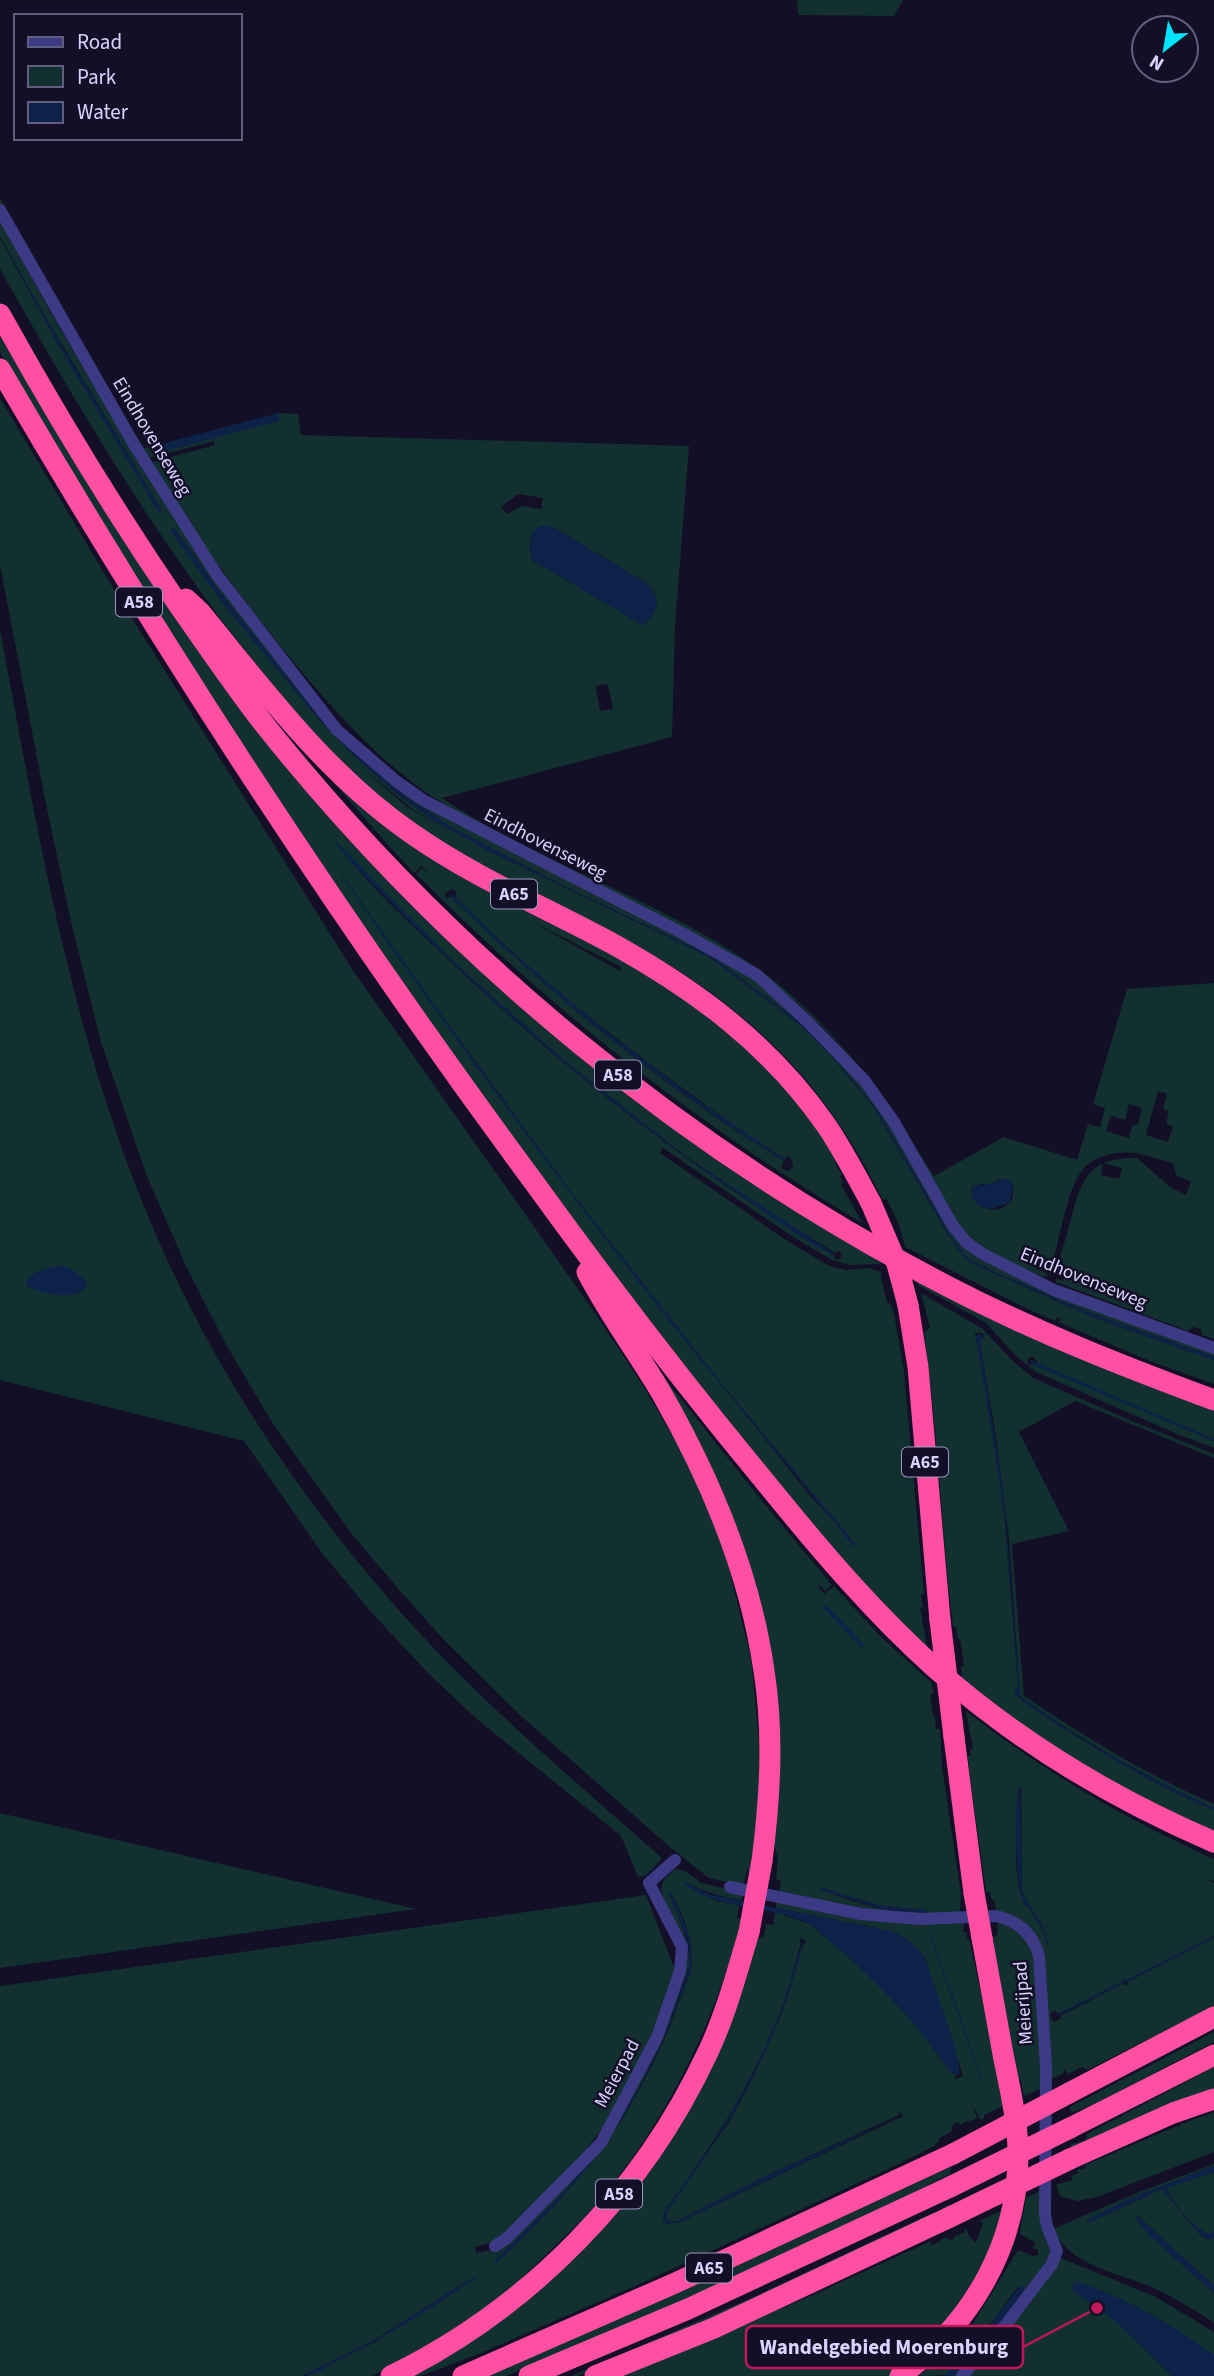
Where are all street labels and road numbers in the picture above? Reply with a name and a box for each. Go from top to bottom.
street label: Eindhovenseweg [105,372,198,502]
road number: A58 [116,588,162,616]
street label: Eindhovenseweg [479,802,612,887]
road number: A65 [491,880,537,908]
road number: A58 [595,1060,641,1090]
street label: Eindhovenseweg [1016,1241,1151,1316]
road number: A65 [902,1448,948,1476]
street label: Meierijpad [1007,1960,1040,2046]
street label: Meierpad [588,2035,647,2113]
road number: A58 [596,2180,642,2208]
road number: A65 [686,2254,732,2282]

